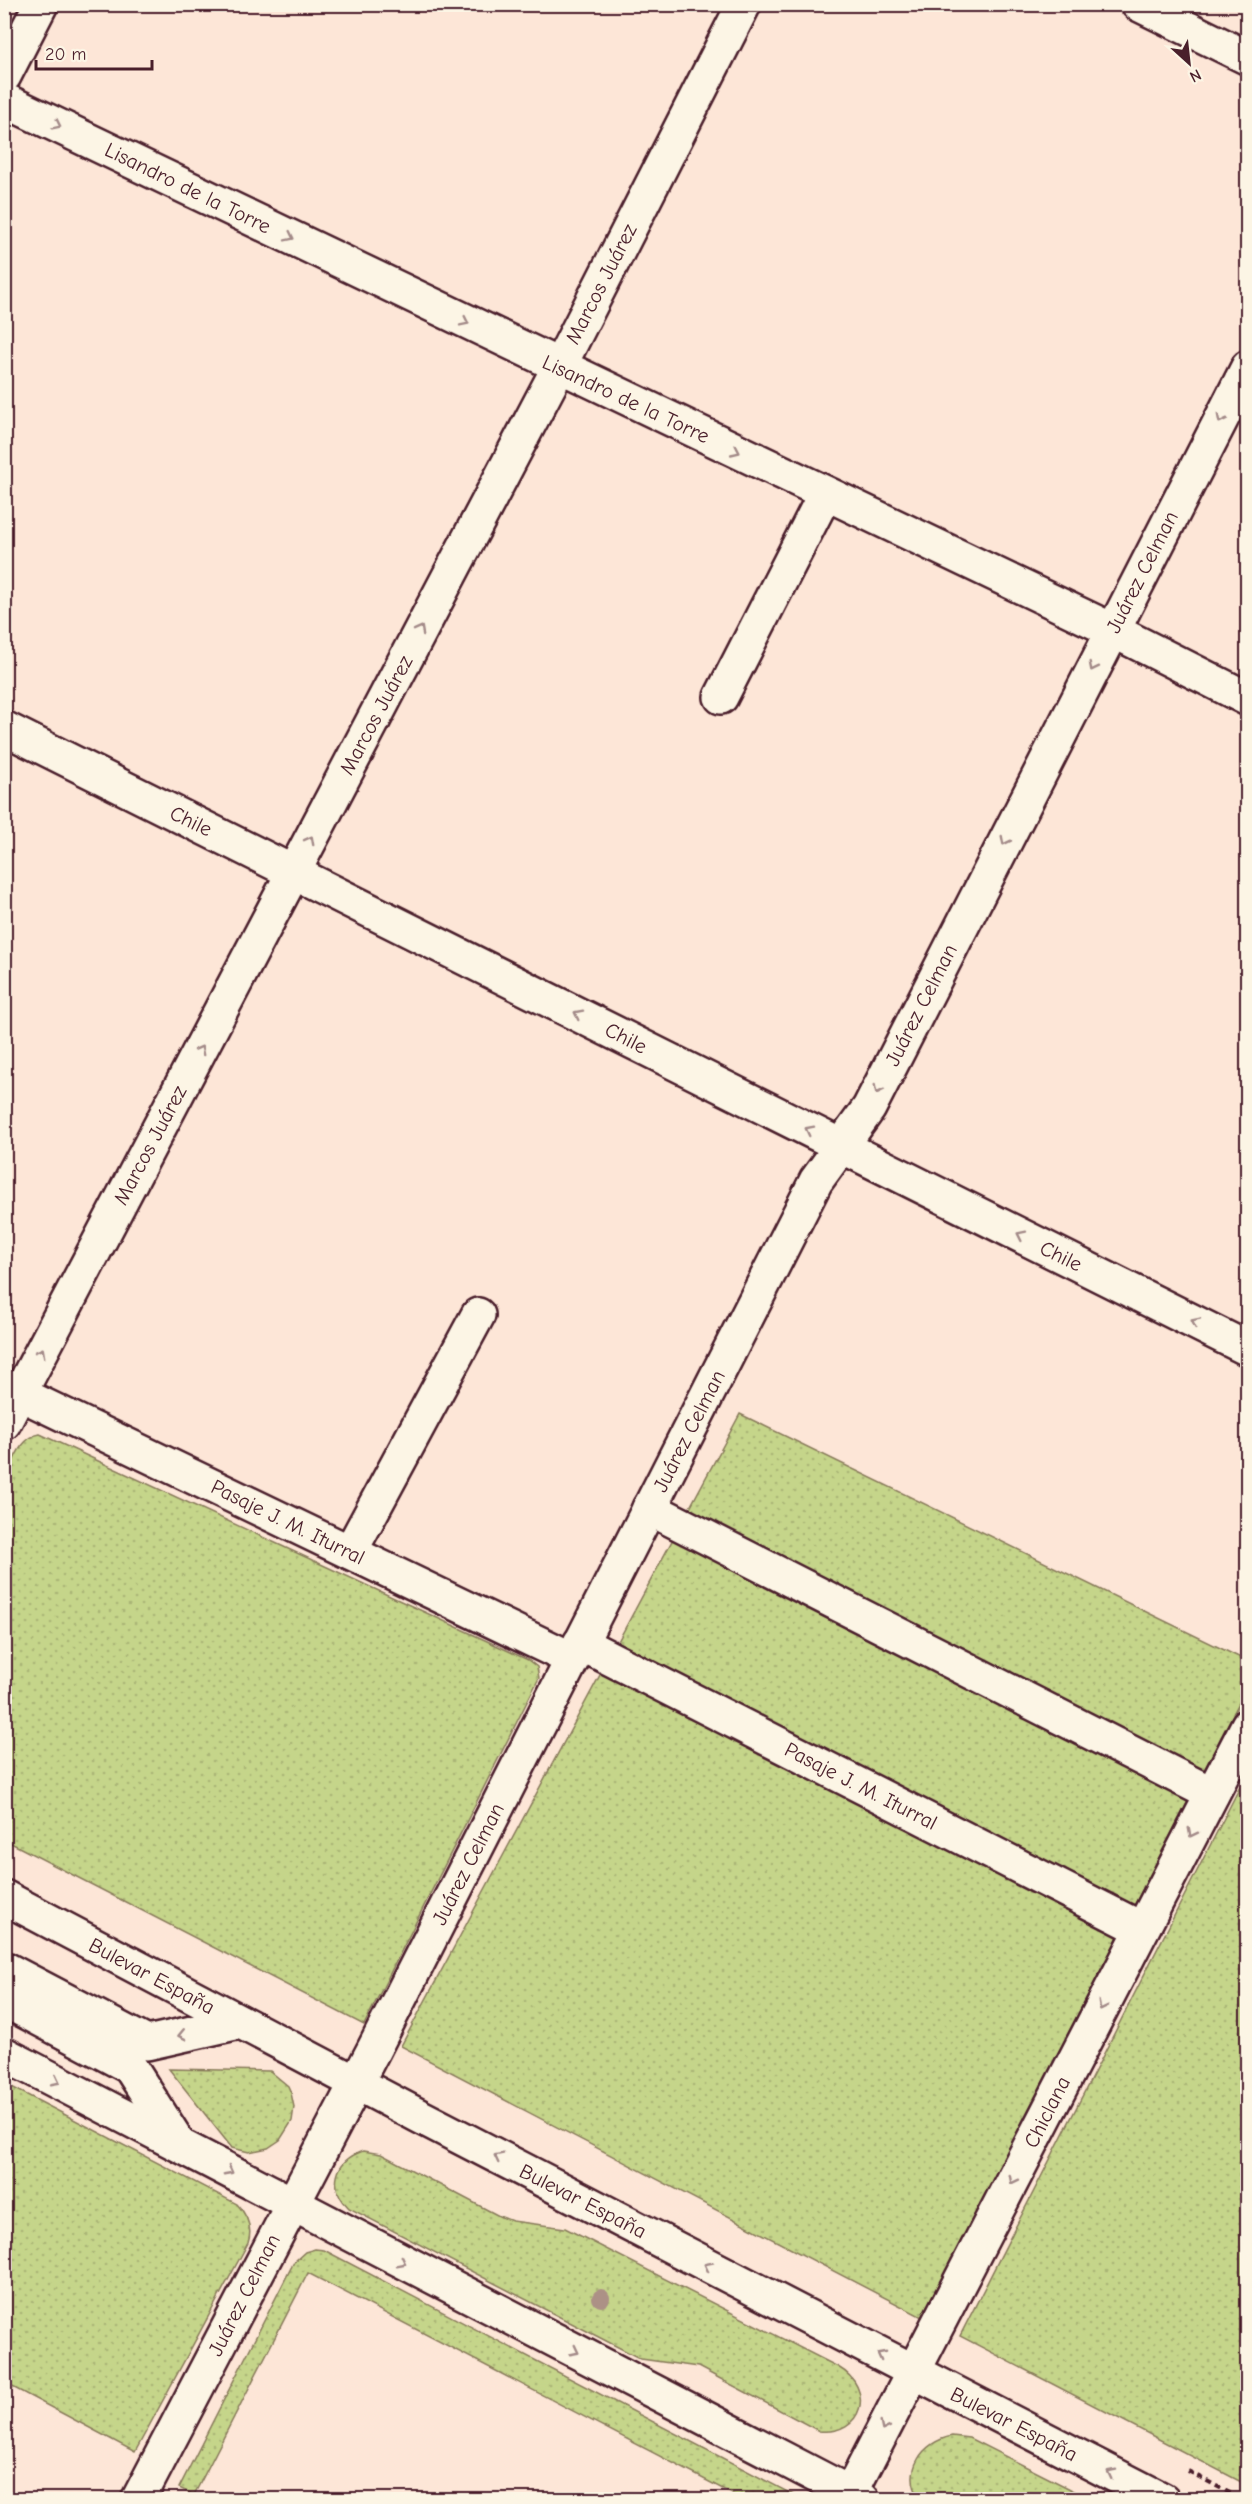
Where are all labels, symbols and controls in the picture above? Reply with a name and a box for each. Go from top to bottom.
scale bar [36,33,152,71]
north arrow [1159,33,1219,93]
text: 20 m [45,44,86,65]
text: N [1187,65,1204,86]
one-way arrow [51,118,62,130]
street label: Lisandro de la Torre [101,137,275,239]
street label: Marcos Juárez [560,220,642,348]
one-way arrow [283,230,294,242]
one-way arrow [459,315,470,326]
street label: Lisandro de la Torre [539,350,713,448]
one-way arrow [1216,413,1228,424]
one-way arrow [729,444,740,456]
street label: Juárez Celman [1101,507,1183,637]
one-way arrow [413,626,424,636]
street label: Marcos Juárez [334,651,418,779]
one-way arrow [1089,661,1100,671]
street label: Chile [166,801,216,841]
one-way arrow [303,835,314,846]
one-way arrow [1000,835,1012,846]
street label: Juárez Celman [880,940,962,1070]
one-way arrow [574,1010,584,1021]
street label: Chile [601,1017,651,1059]
one-way arrow [193,1045,204,1056]
street label: Marcos Juárez [108,1081,192,1209]
one-way arrow [874,1083,885,1094]
one-way arrow [804,1125,815,1137]
one-way arrow [1016,1231,1027,1243]
street label: Chile [1036,1236,1086,1276]
one-way arrow [1191,1318,1202,1330]
one-way arrow [34,1348,45,1359]
street label: Juárez Celman [648,1366,730,1496]
street label: Pasaje J. M. Iturral [207,1474,369,1570]
street label: Pasaje J. M. Iturral [781,1737,941,1835]
street label: Juárez Celman [427,1799,509,1929]
one-way arrow [1188,1827,1199,1837]
street label: Bulevar España [85,1933,219,2019]
one-way arrow [1098,2000,1109,2011]
one-way arrow [178,2028,188,2041]
street label: Chiclana [1019,2072,1075,2152]
one-way arrow [50,2074,61,2085]
one-way arrow [493,2153,504,2164]
street label: Bulevar España [516,2159,650,2243]
one-way arrow [223,2164,233,2175]
one-way arrow [1009,2173,1020,2184]
street label: Juárez Celman [203,2230,285,2360]
one-way arrow [396,2254,407,2266]
one-way arrow [704,2261,715,2273]
one-way arrow [569,2344,580,2355]
one-way arrow [877,2351,888,2363]
street label: Bulevar España [947,2382,1081,2466]
one-way arrow [880,2421,892,2432]
one-way arrow [1107,2469,1117,2480]

